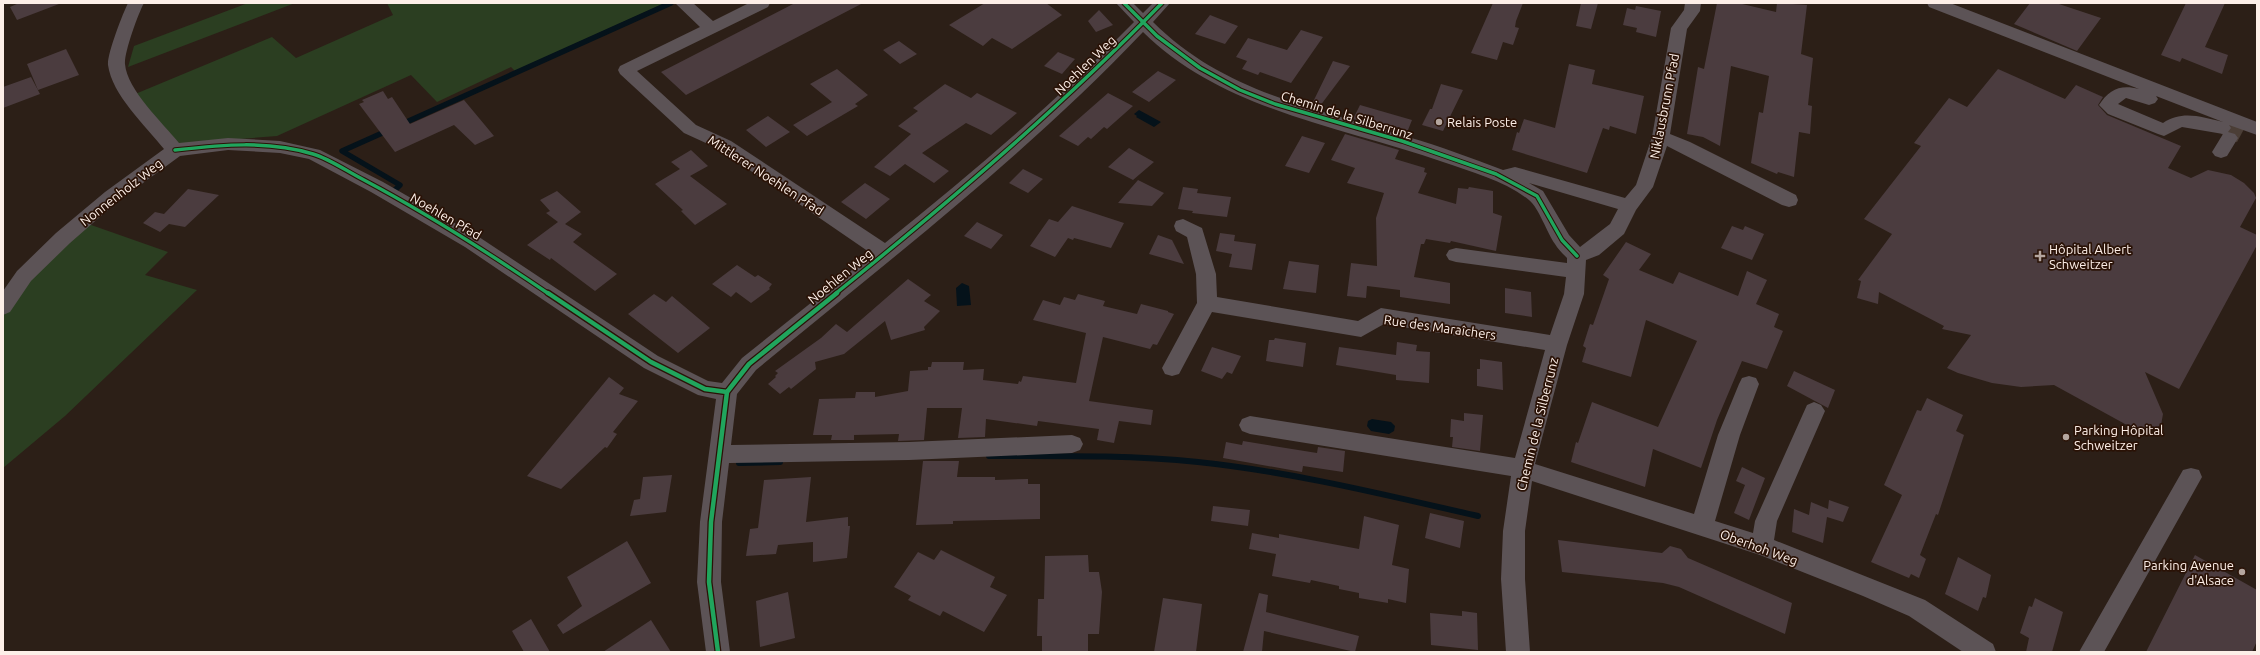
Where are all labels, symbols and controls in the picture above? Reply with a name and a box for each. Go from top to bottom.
street label: Noehlen Weg [1052,33,1118,97]
street label: Niklausbrunn Pfad [1647,52,1681,160]
street label: Chemin de la Silberrunz [1279,88,1415,142]
place label: Relais Poste [1447,115,1517,129]
marker: Relais Poste [1434,117,1444,127]
street label: Mittlerer Noehlen Pfad [706,132,826,218]
street label: Nonnenholz Weg [77,156,165,228]
street label: Noehlen Pfad [408,190,484,242]
place label: Hôpital Albert Schweitzer [2049,242,2131,271]
street label: Noehlen Weg [805,246,875,306]
marker: Hôpital Albert Schweitzer [2034,250,2046,262]
street label: Rue des Maraîchers [1383,312,1497,342]
street label: Chemin de la Silberrunz [1514,356,1560,492]
place label: Parking Hôpital Schweitzer [2074,423,2164,452]
marker: Parking Hôpital Schweitzer [2061,432,2071,442]
street label: Oberhoh Weg [1718,526,1800,568]
place label: Parking Avenue d'Alsace [2143,558,2234,587]
marker: Parking Avenue d'Alsace [2237,567,2247,577]

